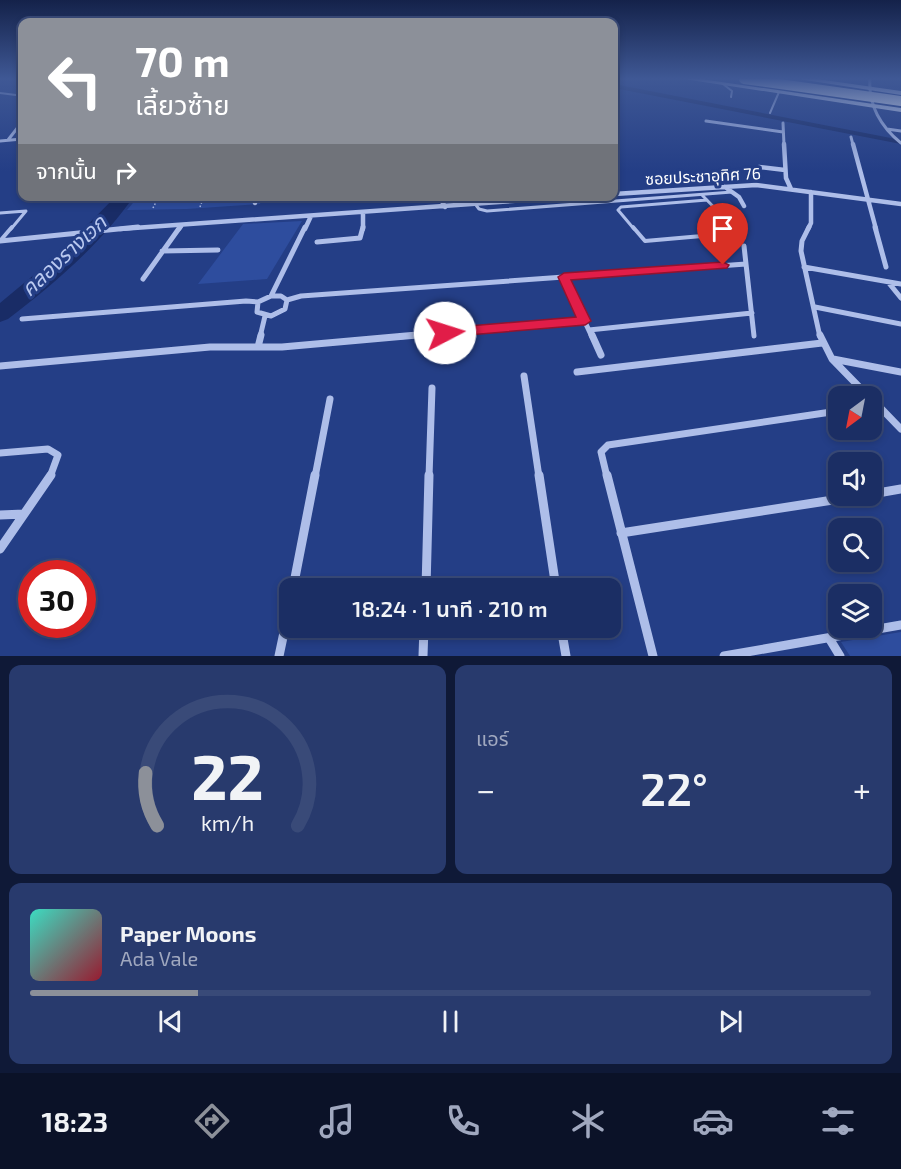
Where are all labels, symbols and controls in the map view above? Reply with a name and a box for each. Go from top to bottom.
text: 70 m [135,35,230,85]
icon: left [36,42,114,120]
text: เลี้ยวซ้าย [135,88,229,120]
icon: right [109,156,142,189]
text: จากนั้น [36,157,97,183]
street label: ซอยประชาอุทิศ 76 [645,163,761,189]
pin [697,203,748,265]
water label: คลองรางเวก [15,208,112,301]
icon: arrive [706,212,739,245]
position arrow [413,301,477,365]
north arrow [828,386,882,440]
map controls [828,386,882,638]
button: sound [828,452,882,506]
button: search [828,518,882,572]
speed limit sign: 30 [18,560,96,638]
button: layers [828,584,882,638]
text: 18:24 · 1 นาที · 210 m [352,595,548,621]
text: แอร์ [476,726,508,750]
text: 22 [191,738,264,813]
text: 22° [640,761,708,815]
text: − [476,769,495,809]
text: + [853,769,871,809]
text: km/h [201,811,254,836]
text: Paper Moons [120,920,256,946]
text: Ada Vale [120,946,198,970]
icon: previous [154,1005,187,1038]
icon: pause [434,1005,467,1038]
icon: next [714,1005,747,1038]
icon: directions [191,1100,233,1142]
icon: music [316,1100,358,1142]
icon: phone [442,1100,484,1142]
icon: climate [567,1100,609,1142]
icon: car [692,1100,734,1142]
icon: filters [817,1100,859,1142]
text: 18:23 [42,1105,108,1137]

